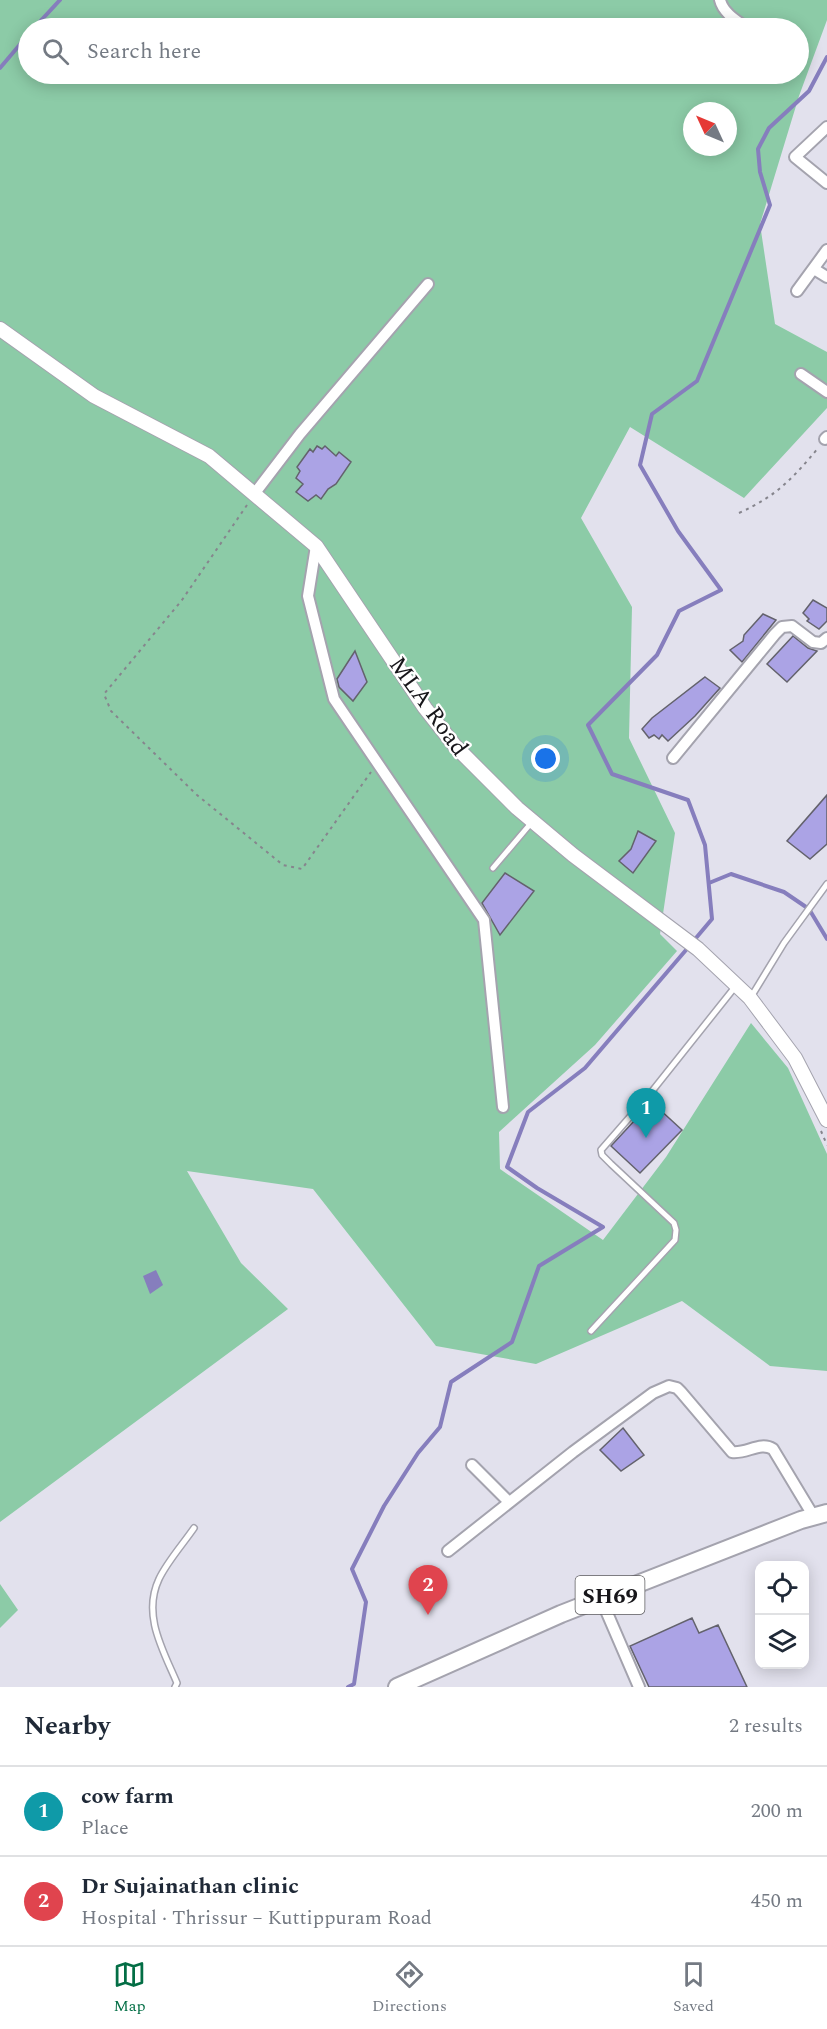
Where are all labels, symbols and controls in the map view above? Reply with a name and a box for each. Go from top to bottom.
search box [18,18,809,84]
icon: search [39,35,72,68]
text: Search here [87,35,201,68]
north arrow [683,102,737,156]
street label: MLA Road [380,649,477,764]
your location [531,744,560,773]
pin: 1 [626,1088,666,1138]
map controls [755,1561,809,1669]
button: locate [755,1561,809,1615]
pin: 2 [408,1566,448,1615]
road number: SH69 [576,1576,644,1614]
button: layers [755,1615,809,1669]
text: Nearby [24,1706,110,1746]
text: 2 results [729,1711,803,1741]
text: cow farm [81,1780,174,1813]
text: 1 [38,1796,49,1826]
text: 200 m [751,1796,803,1826]
text: Place [81,1813,129,1843]
text: Dr Sujainathan clinic [81,1870,299,1903]
text: 2 [38,1886,49,1916]
text: 450 m [751,1886,803,1916]
text: Hospital · Thrissur – Kuttippuram Road [81,1903,432,1933]
tab: Map [113,1958,146,2018]
tab: Directions [372,1958,447,2018]
tab: Saved [673,1958,714,2018]

